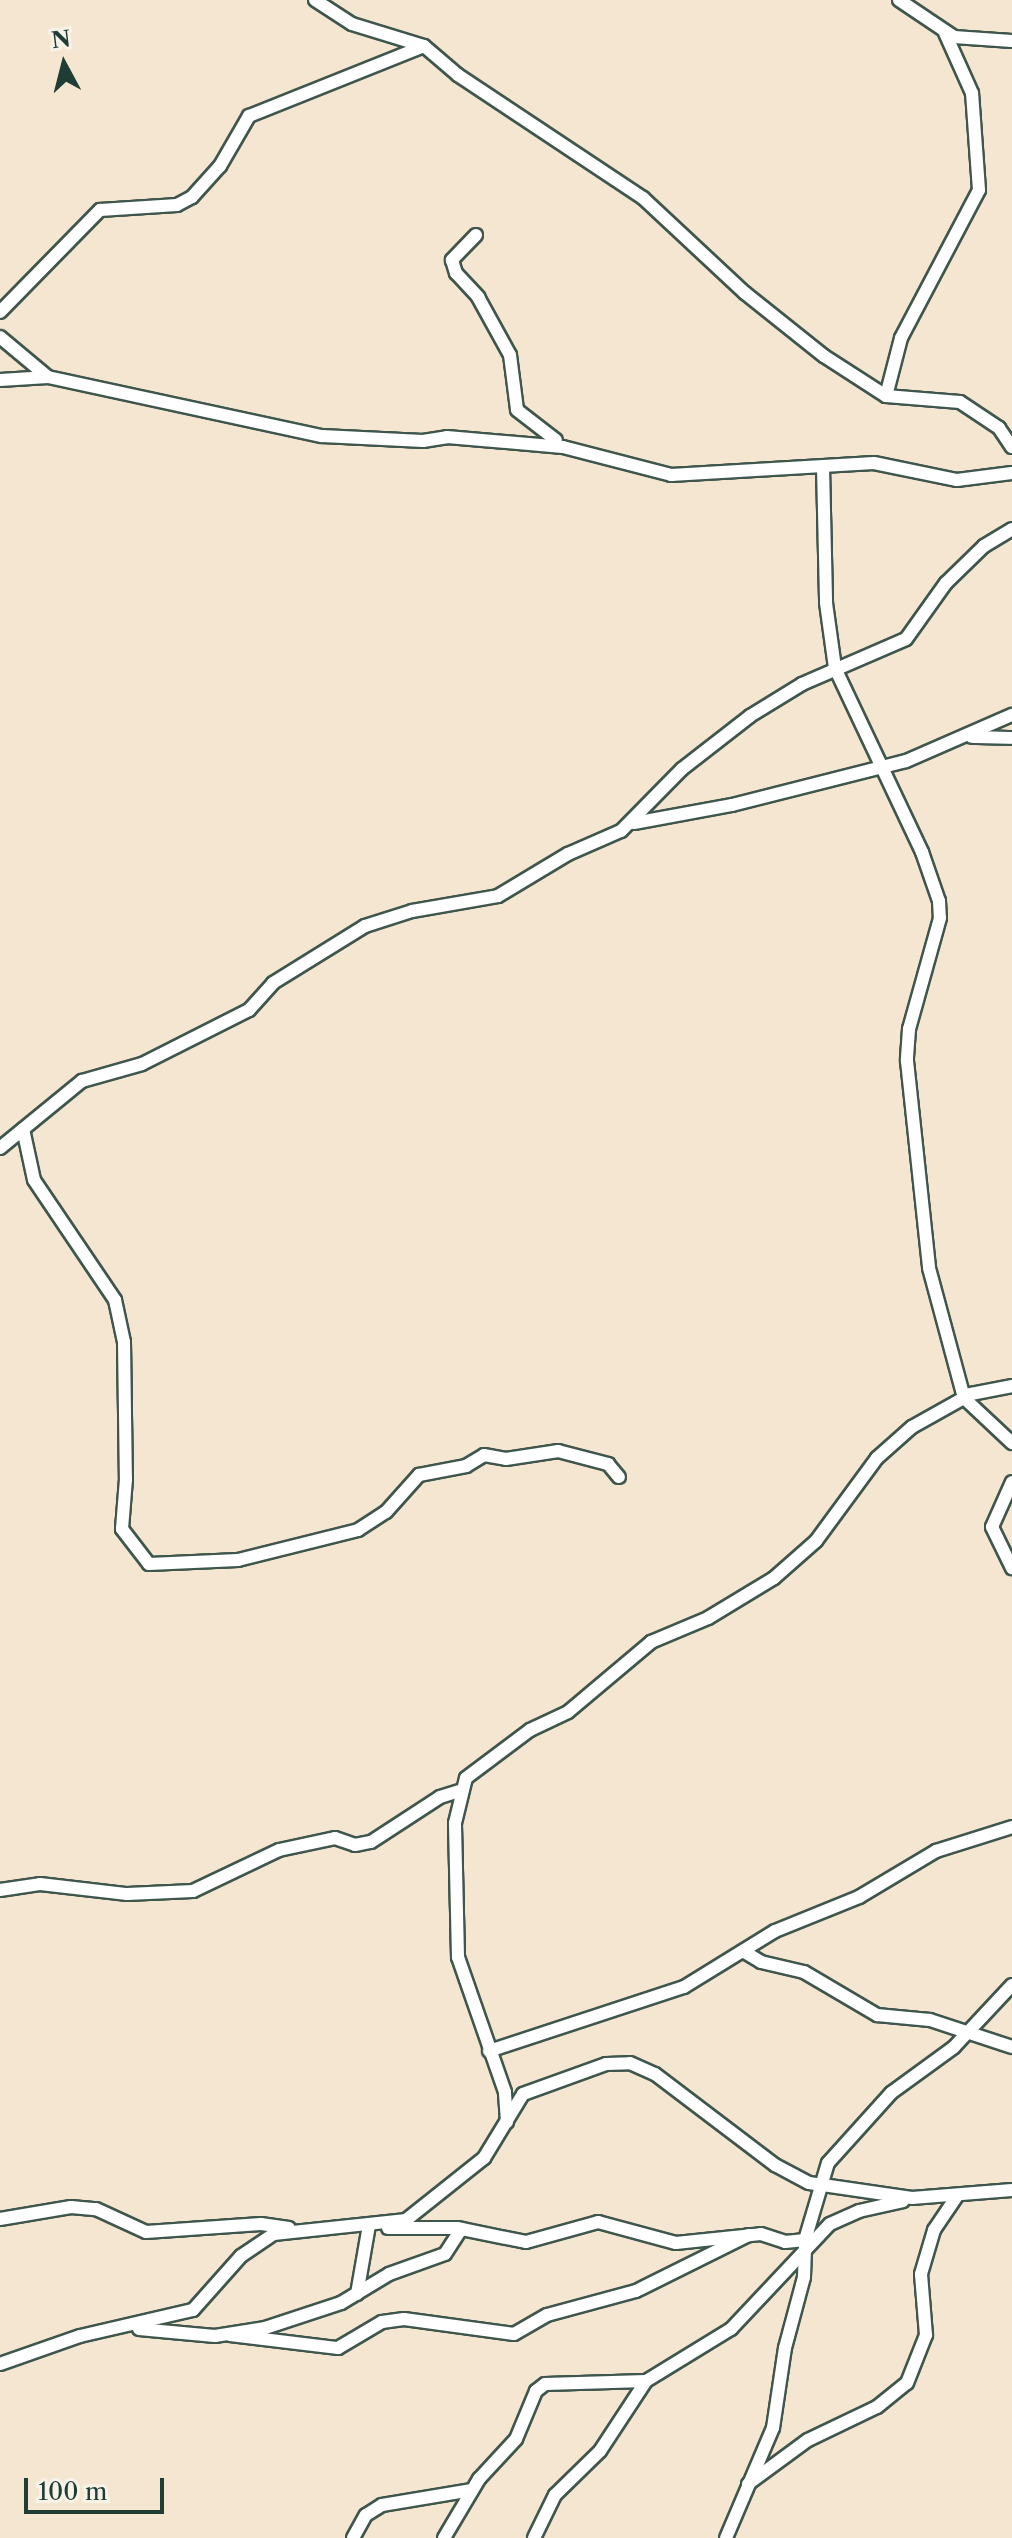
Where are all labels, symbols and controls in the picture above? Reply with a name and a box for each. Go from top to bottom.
north arrow [24,24,104,104]
text: N [50,25,72,54]
scale bar [28,2462,168,2512]
text: 100 m [38,2477,107,2506]

